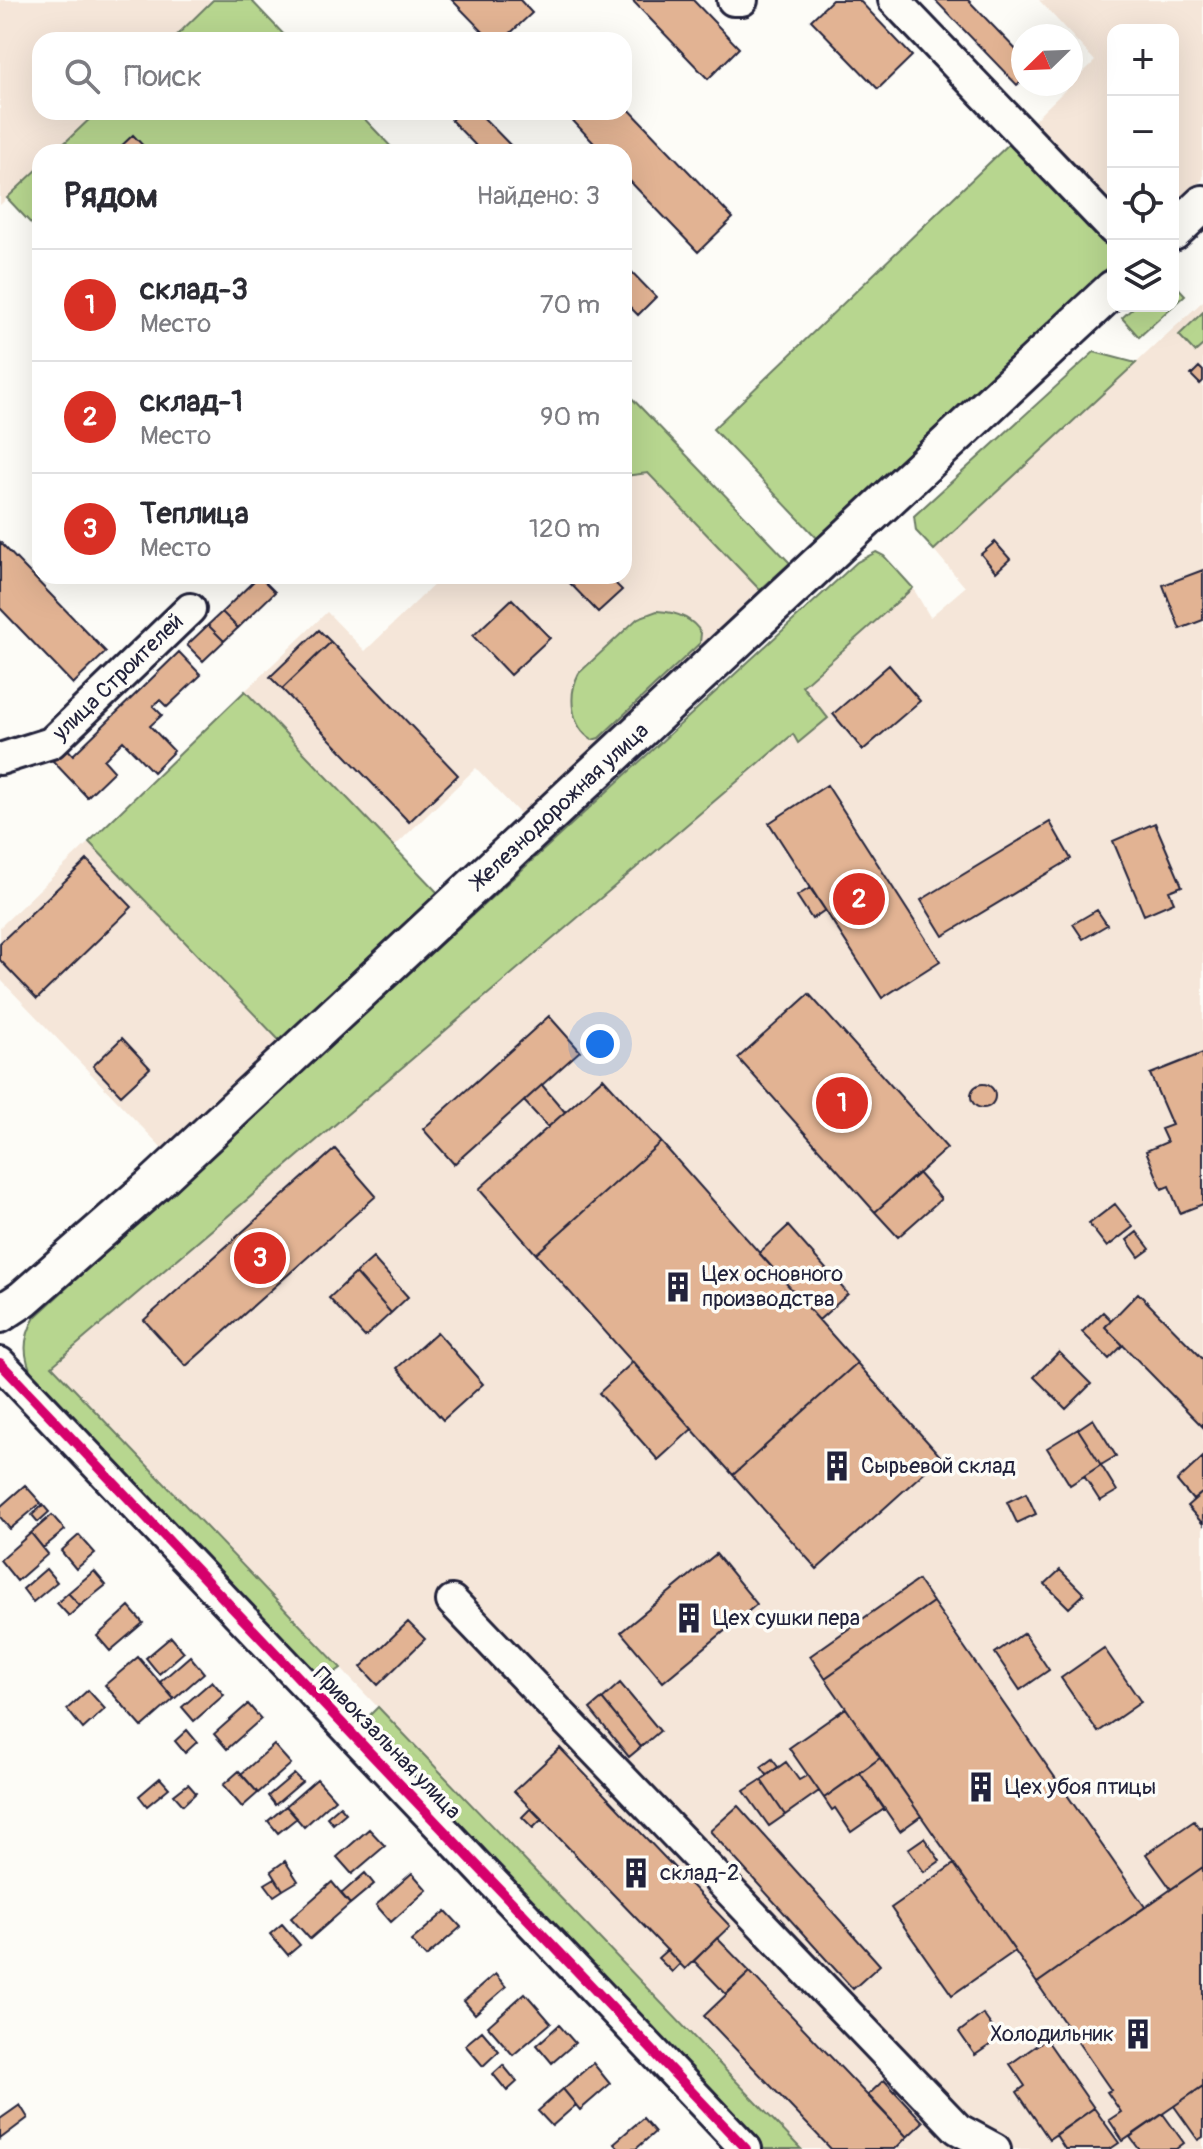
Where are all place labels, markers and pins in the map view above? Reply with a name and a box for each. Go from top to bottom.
pin: 2 [833,869,885,929]
pin: 1 [816,1073,868,1133]
pin: 3 [234,1228,286,1288]
place label: Цех основного производства [702,1260,843,1313]
building icon: Цех основного производства [661,1270,695,1304]
building icon: Сырьевой склад [820,1449,854,1483]
place label: Сырьевой склад [861,1452,1016,1480]
building icon: Цех сушки пера [672,1601,706,1635]
place label: Цех сушки пера [713,1604,860,1632]
building icon: Цех убоя птицы [964,1770,998,1804]
place label: Цех убоя птицы [1005,1773,1156,1801]
building icon: склад-2 [619,1856,653,1890]
place label: склад-2 [660,1859,739,1887]
building icon: Холодильник [1121,2017,1155,2051]
place label: Холодильник [990,2020,1114,2048]

